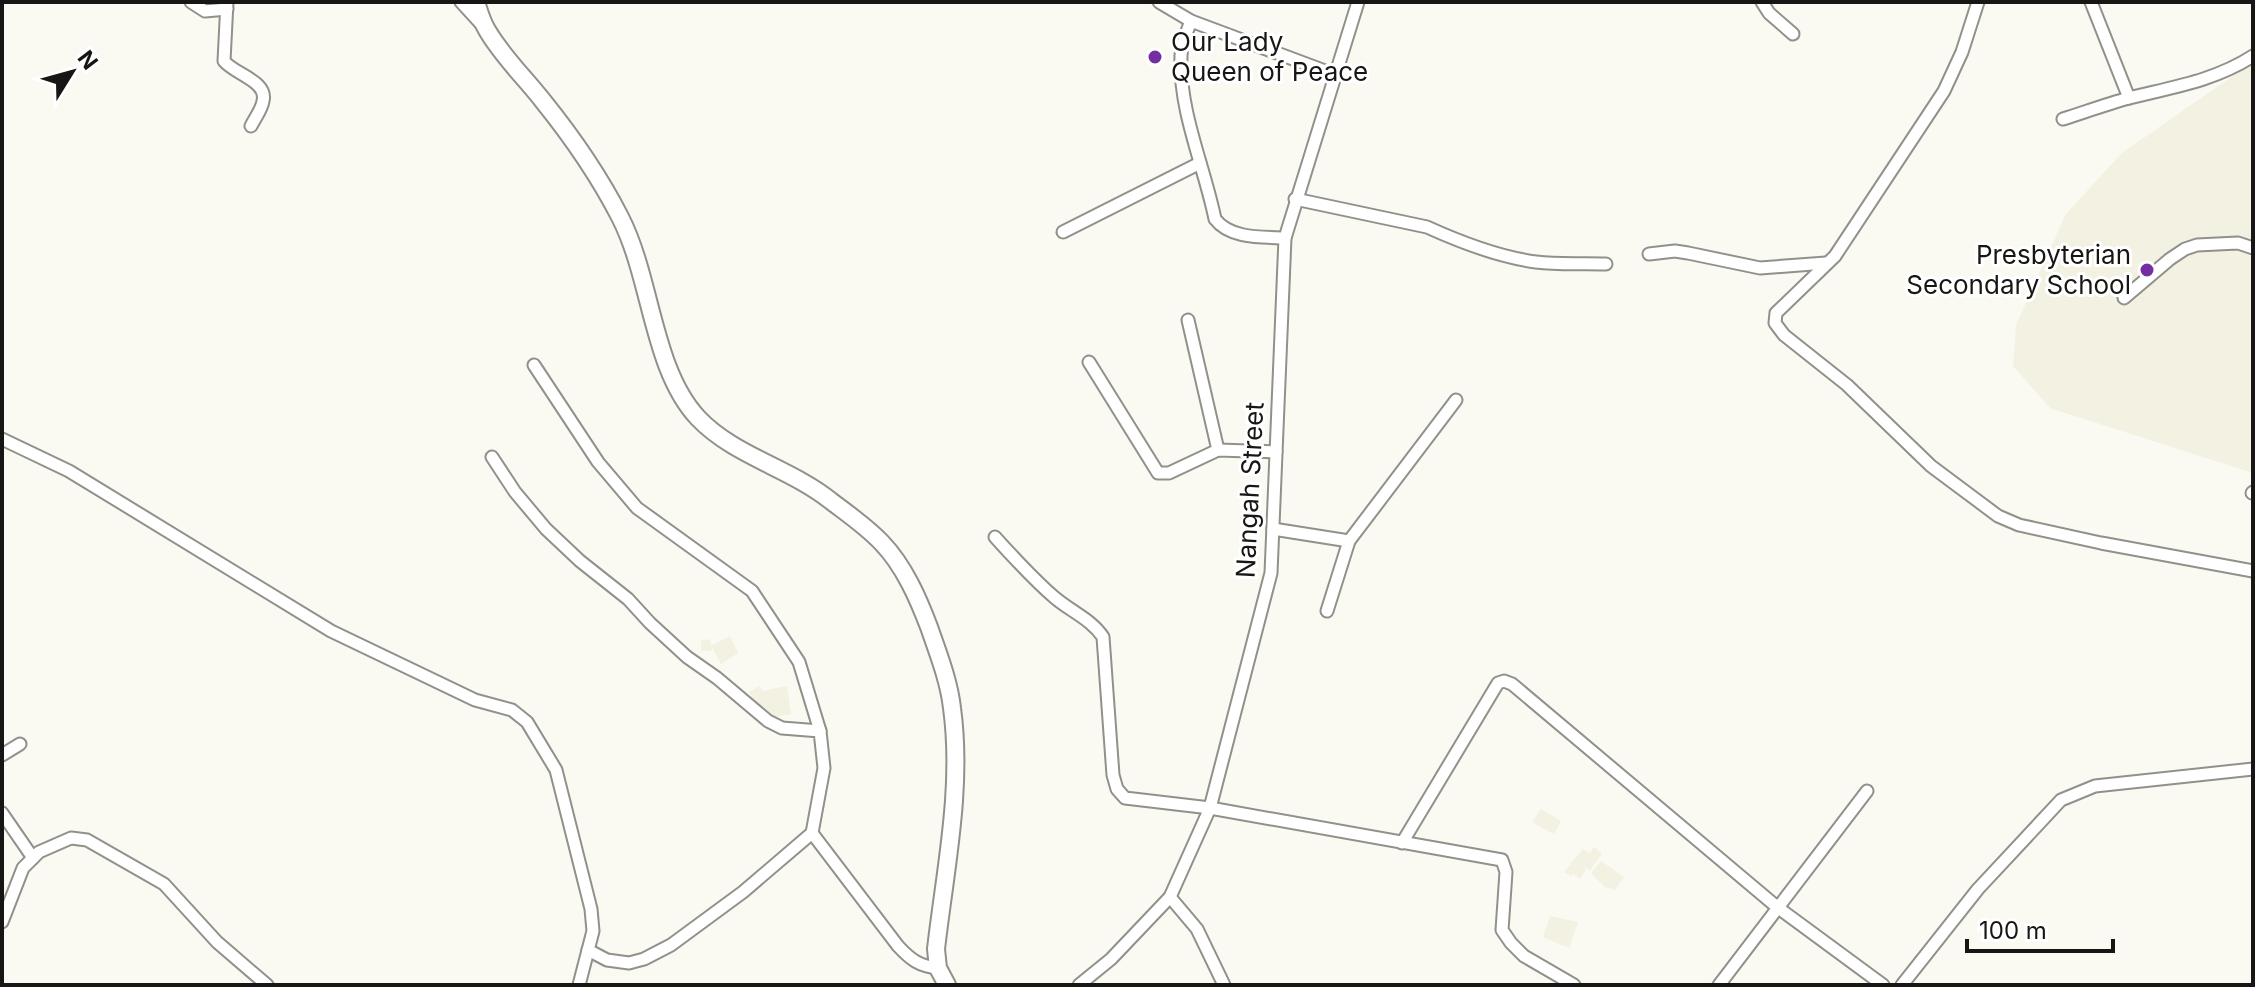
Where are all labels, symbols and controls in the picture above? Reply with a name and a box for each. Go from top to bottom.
place label: Our Lady Queen of Peace [1171,26,1368,87]
north arrow [32,32,112,112]
text: N [73,45,103,74]
marker: Our Lady Queen of Peace [1146,48,1164,66]
place label: Presbyterian Secondary School [1906,239,2131,300]
marker: Presbyterian Secondary School [2138,261,2156,279]
street label: Nangah Street [1229,401,1270,579]
scale bar [1967,903,2113,953]
text: 100 m [1979,916,2047,945]

